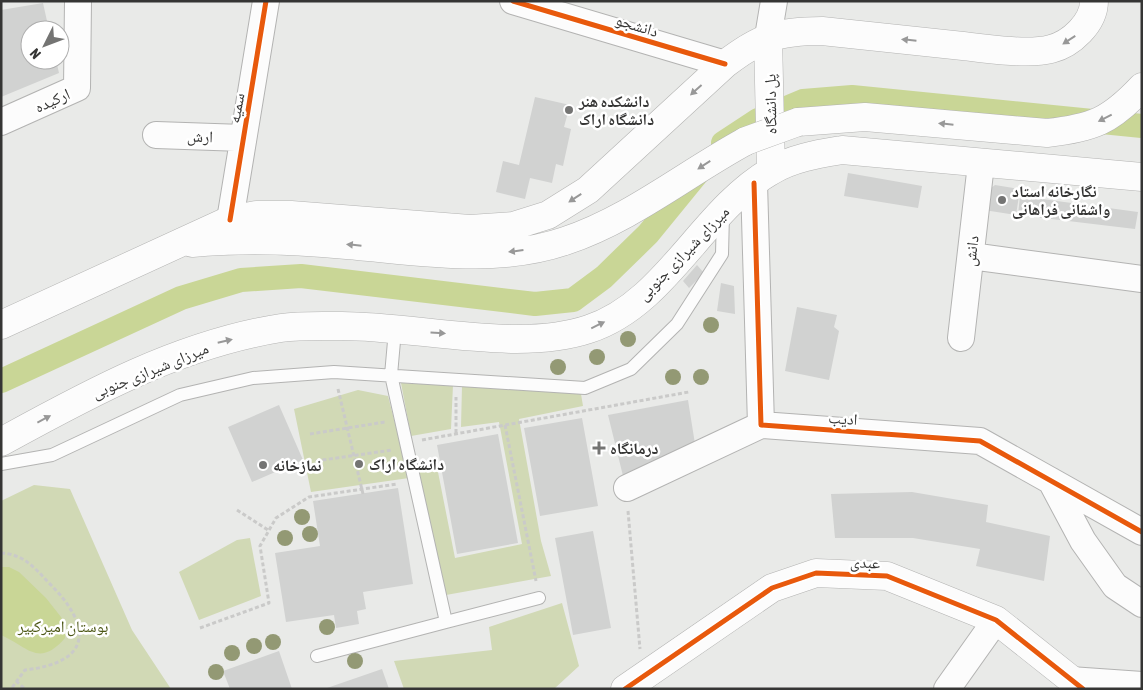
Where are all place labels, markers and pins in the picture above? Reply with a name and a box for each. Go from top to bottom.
place label: دانشکده هنر دانشگاه اراک [578,92,654,128]
marker: دانشکده هنر دانشگاه اراک [563,104,575,116]
place label: نگارخانه استاد واشقانی فراهانی [1012,182,1111,219]
marker: نگارخانه استاد واشقانی فراهانی [996,194,1008,206]
place label: درمانگاه [610,439,658,457]
marker: درمانگاه [592,441,606,455]
place label: دانشگاه اراک [369,455,444,473]
place label: نمازخانه [273,456,322,474]
marker: دانشگاه اراک [353,458,365,470]
marker: نمازخانه [257,459,269,471]

